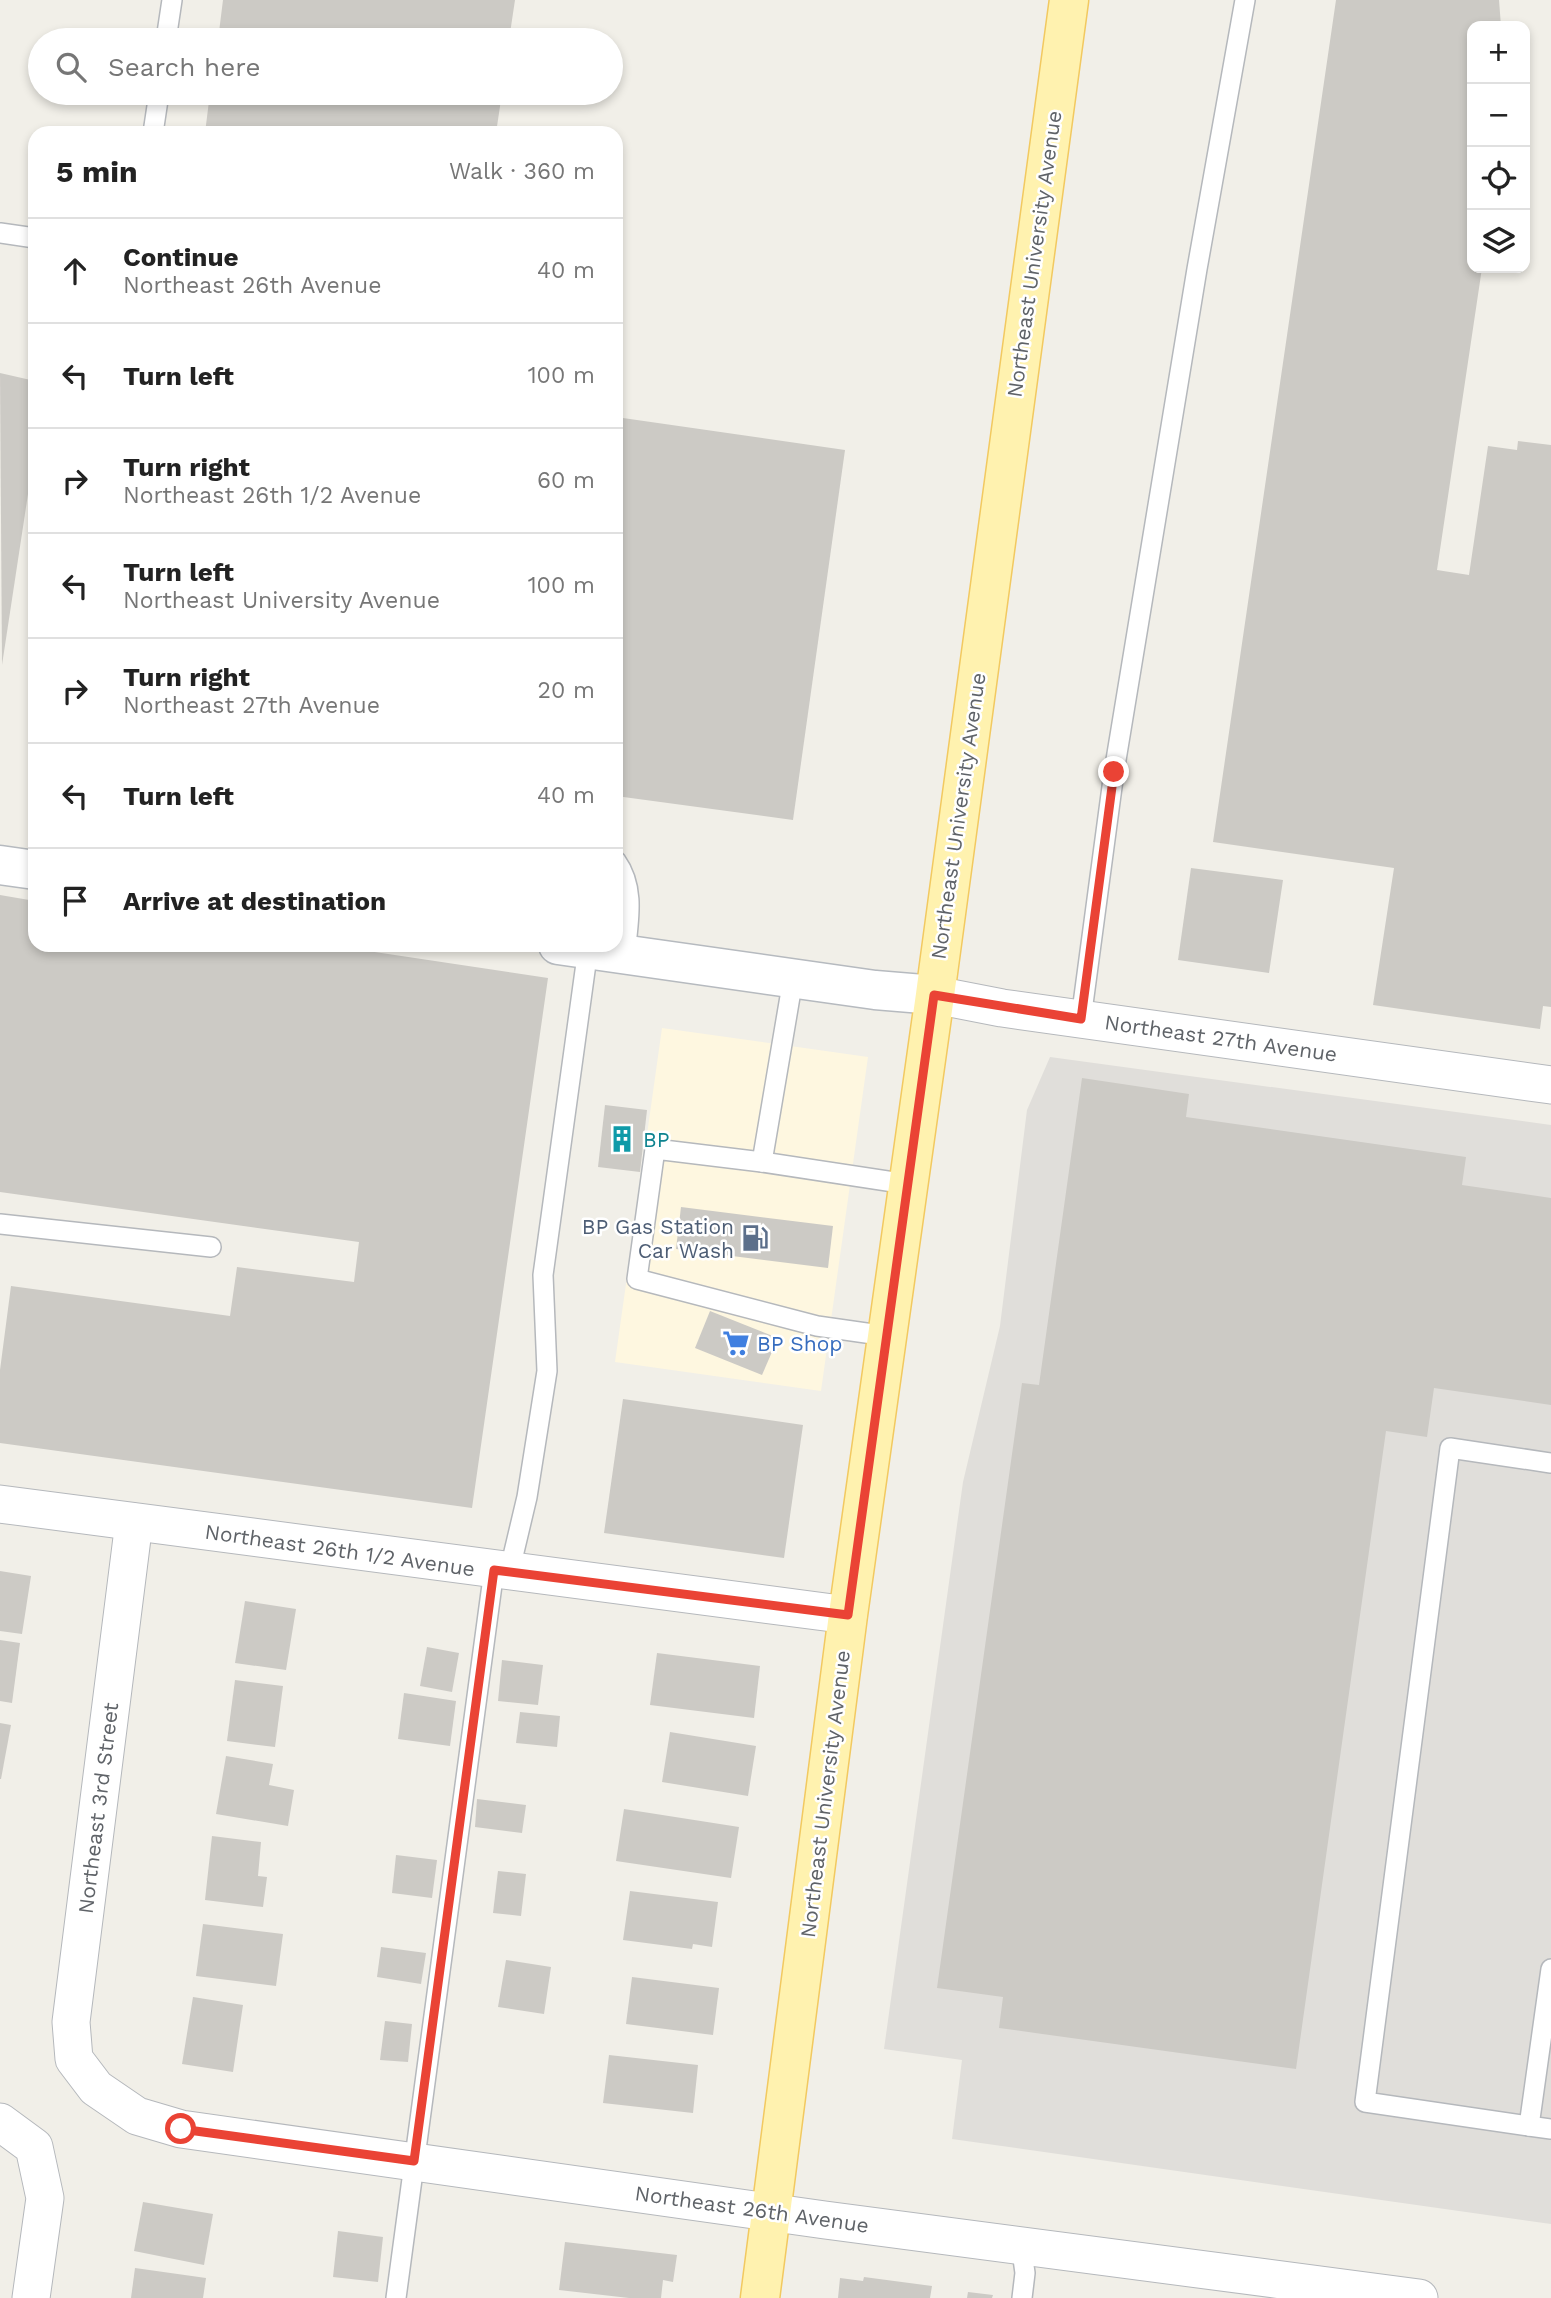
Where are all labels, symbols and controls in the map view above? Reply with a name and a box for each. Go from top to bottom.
map controls [1467,21,1530,273]
button: + [1467,21,1530,84]
search box [28,28,623,105]
icon: search [52,48,90,86]
text: Search here [108,52,260,82]
button: − [1467,84,1530,147]
street label: Northeast University Avenue [1001,109,1067,399]
button: locate [1467,147,1530,210]
text: 5 min [56,154,138,189]
text: Walk · 360 m [449,158,595,185]
button: layers [1467,210,1530,273]
text: Continue [123,242,239,272]
icon: ahead [56,252,94,290]
text: 40 m [537,257,595,284]
text: Northeast 26th Avenue [123,272,382,299]
icon: left [56,357,94,395]
text: Turn left [123,361,234,391]
text: 100 m [528,362,595,389]
text: Turn right [123,452,250,482]
icon: right [56,462,94,500]
text: 60 m [537,467,595,494]
text: Northeast 26th 1/2 Avenue [123,482,421,509]
text: Turn left [123,557,234,587]
icon: left [56,567,94,605]
text: 100 m [528,572,595,599]
text: Northeast University Avenue [123,587,440,614]
text: Turn right [123,662,250,692]
street label: Northeast University Avenue [925,671,991,961]
icon: right [56,672,94,710]
text: 20 m [538,677,595,704]
text: Northeast 27th Avenue [123,692,380,719]
route end [1098,756,1129,787]
icon: left [56,777,94,815]
text: Turn left [123,781,234,811]
text: 40 m [537,782,595,809]
icon: arrive [56,882,94,920]
text: Arrive at destination [123,886,386,916]
street label: Northeast 27th Avenue [1103,1009,1339,1067]
building icon: BP [607,1124,637,1154]
place label: BP [643,1127,670,1152]
place label: BP Gas Station Car Wash [582,1214,734,1263]
fuel station icon: BP Gas Station Car Wash [740,1223,770,1253]
supermarket icon: BP Shop [721,1328,751,1358]
place label: BP Shop [757,1331,842,1356]
street label: Northeast 26th 1/2 Avenue [203,1519,477,1581]
street label: Northeast University Avenue [795,1649,855,1939]
street label: Northeast 3rd Street [73,1701,123,1915]
route start [165,2113,196,2144]
street label: Northeast 26th Avenue [633,2180,871,2238]

